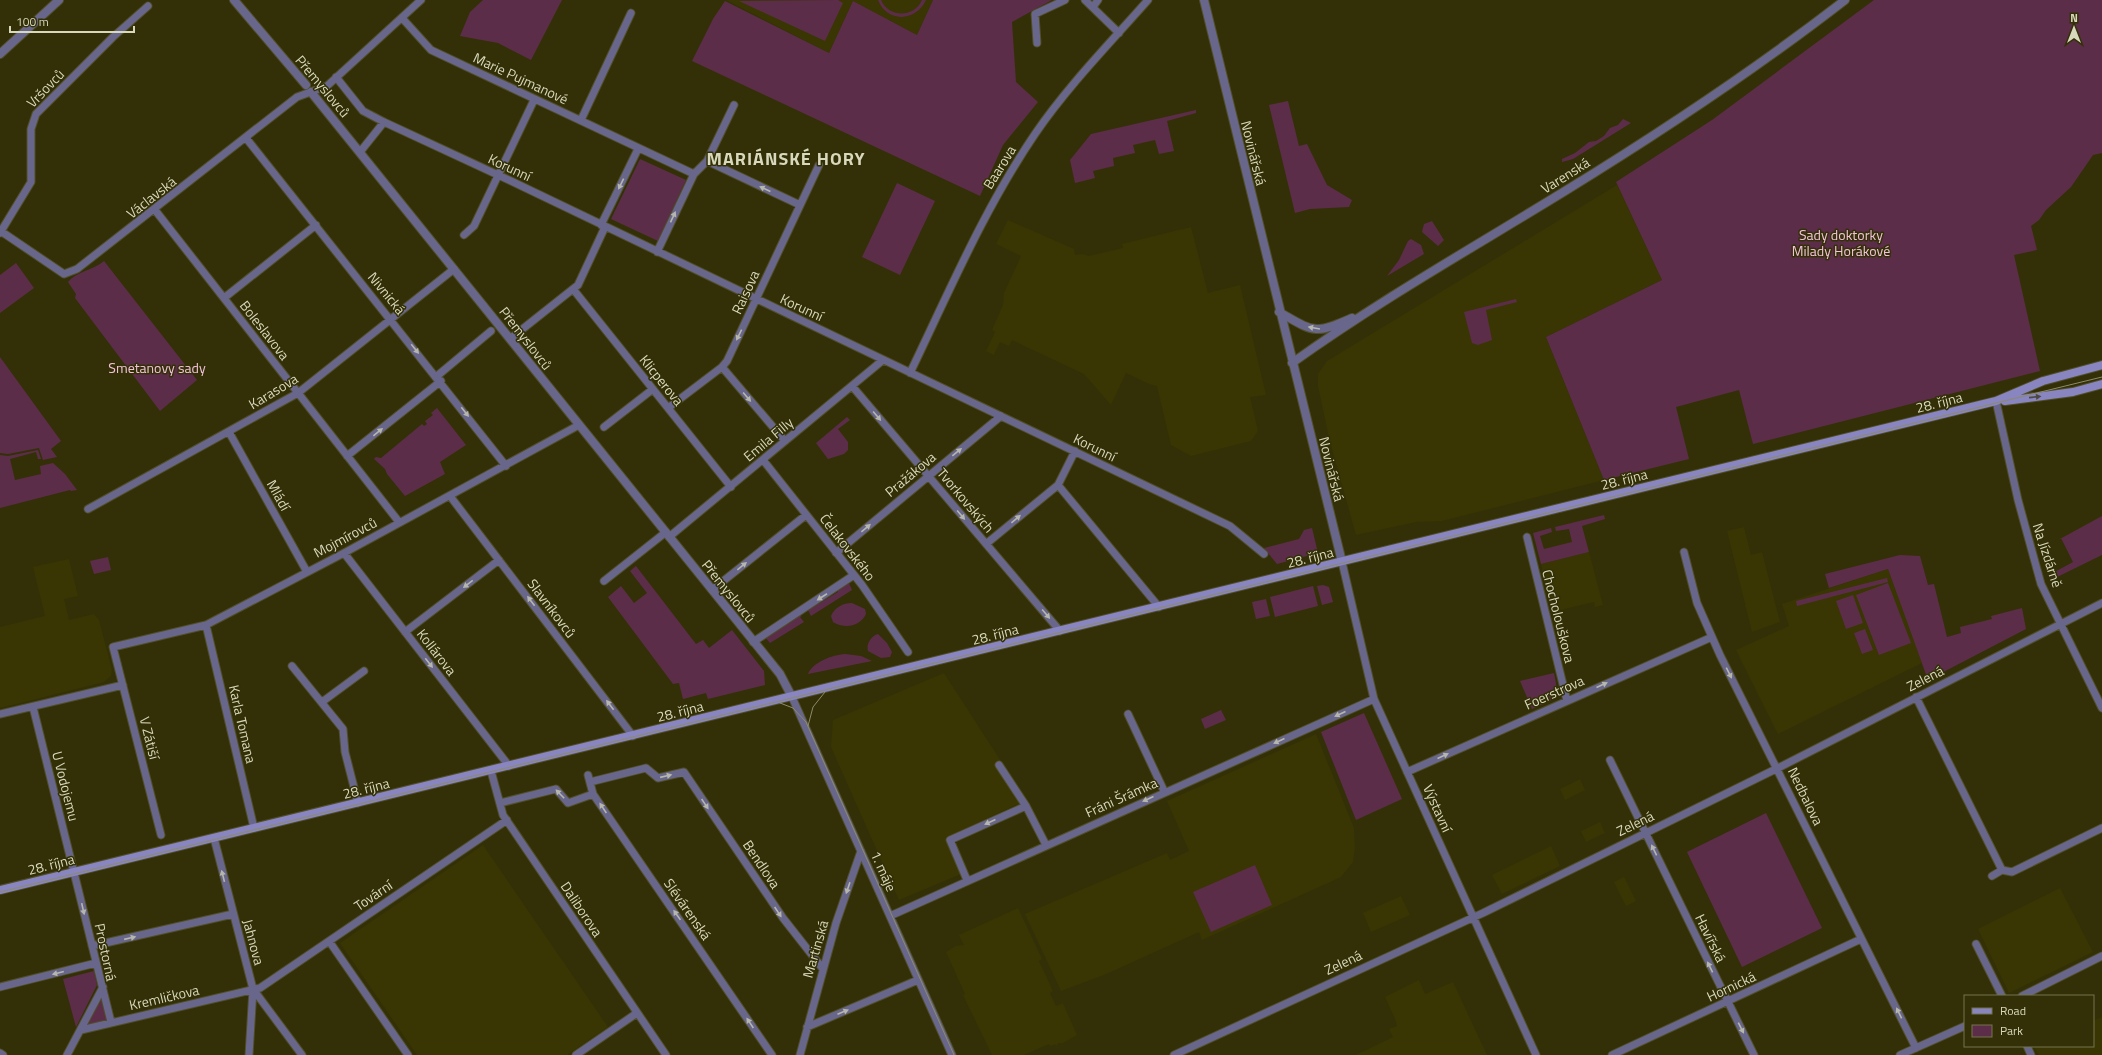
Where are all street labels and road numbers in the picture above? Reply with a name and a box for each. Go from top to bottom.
street label: Marie Pujmanové [470,47,572,109]
street label: Přemyslovců [291,50,355,122]
street label: Vršovců [21,64,69,112]
street label: Novinářská [1236,118,1272,188]
street label: Baarova [977,141,1021,193]
street label: Korunní [485,148,536,187]
street label: Varenská [1536,152,1594,198]
street label: Václavská [122,171,180,223]
street label: Nivnická [363,267,411,319]
street label: Raisova [726,267,764,317]
street label: Korunní [777,288,828,327]
street label: Boleslavova [235,296,295,364]
street label: Přemyslovců [494,302,558,374]
street label: Klicperova [635,350,689,410]
street label: Karasova [244,368,302,414]
street label: 28. října [1913,386,1965,418]
street label: Emila Filly [738,412,798,466]
street label: Korunní [1070,428,1121,467]
street label: Novinářská [1314,434,1350,504]
street label: Pražákova [880,446,940,502]
street label: Tvorkovských [933,463,999,537]
street label: 28. října [1598,463,1650,495]
street label: Mládí [262,476,297,515]
street label: Čelakovského [815,509,881,585]
street label: Mojmírovců [310,512,380,562]
street label: Na Jízdárně [2028,520,2068,590]
street label: 28. října [1284,541,1336,573]
street label: Přemyslovců [697,555,761,627]
street label: Chocholouškova [1537,567,1581,665]
street label: Slavníkovců [523,574,581,642]
street label: 28. října [969,618,1021,650]
street label: Kollárova [412,624,462,680]
street label: Zelená [1903,660,1947,696]
street label: Foerstrova [1521,670,1587,714]
street label: Karla Tomana [224,683,262,765]
street label: 28. října [654,695,706,727]
street label: V Zátiší [135,714,166,762]
street label: U Vodojemu [47,749,85,823]
street label: Nedbalova [1783,763,1829,829]
street label: 28. října [340,772,392,804]
street label: Fráni Šrámka [1081,772,1161,822]
street label: Výstavní [1418,781,1458,836]
street label: Zelená [1613,805,1657,841]
street label: Bendlova [738,835,786,893]
street label: 1. máje [866,847,902,895]
street label: 28. října [25,848,77,880]
street label: Tovární [350,874,397,916]
street label: Slévárenská [659,874,717,944]
street label: Daliborova [556,877,608,941]
street label: Havířská [1690,910,1732,966]
street label: Jahnova [238,917,270,967]
street label: Martinská [797,918,833,980]
street label: Prostorná [90,921,122,983]
street label: Zelená [1321,944,1365,980]
street label: Hornická [1703,965,1759,1007]
street label: Kremličkova [127,979,201,1015]

